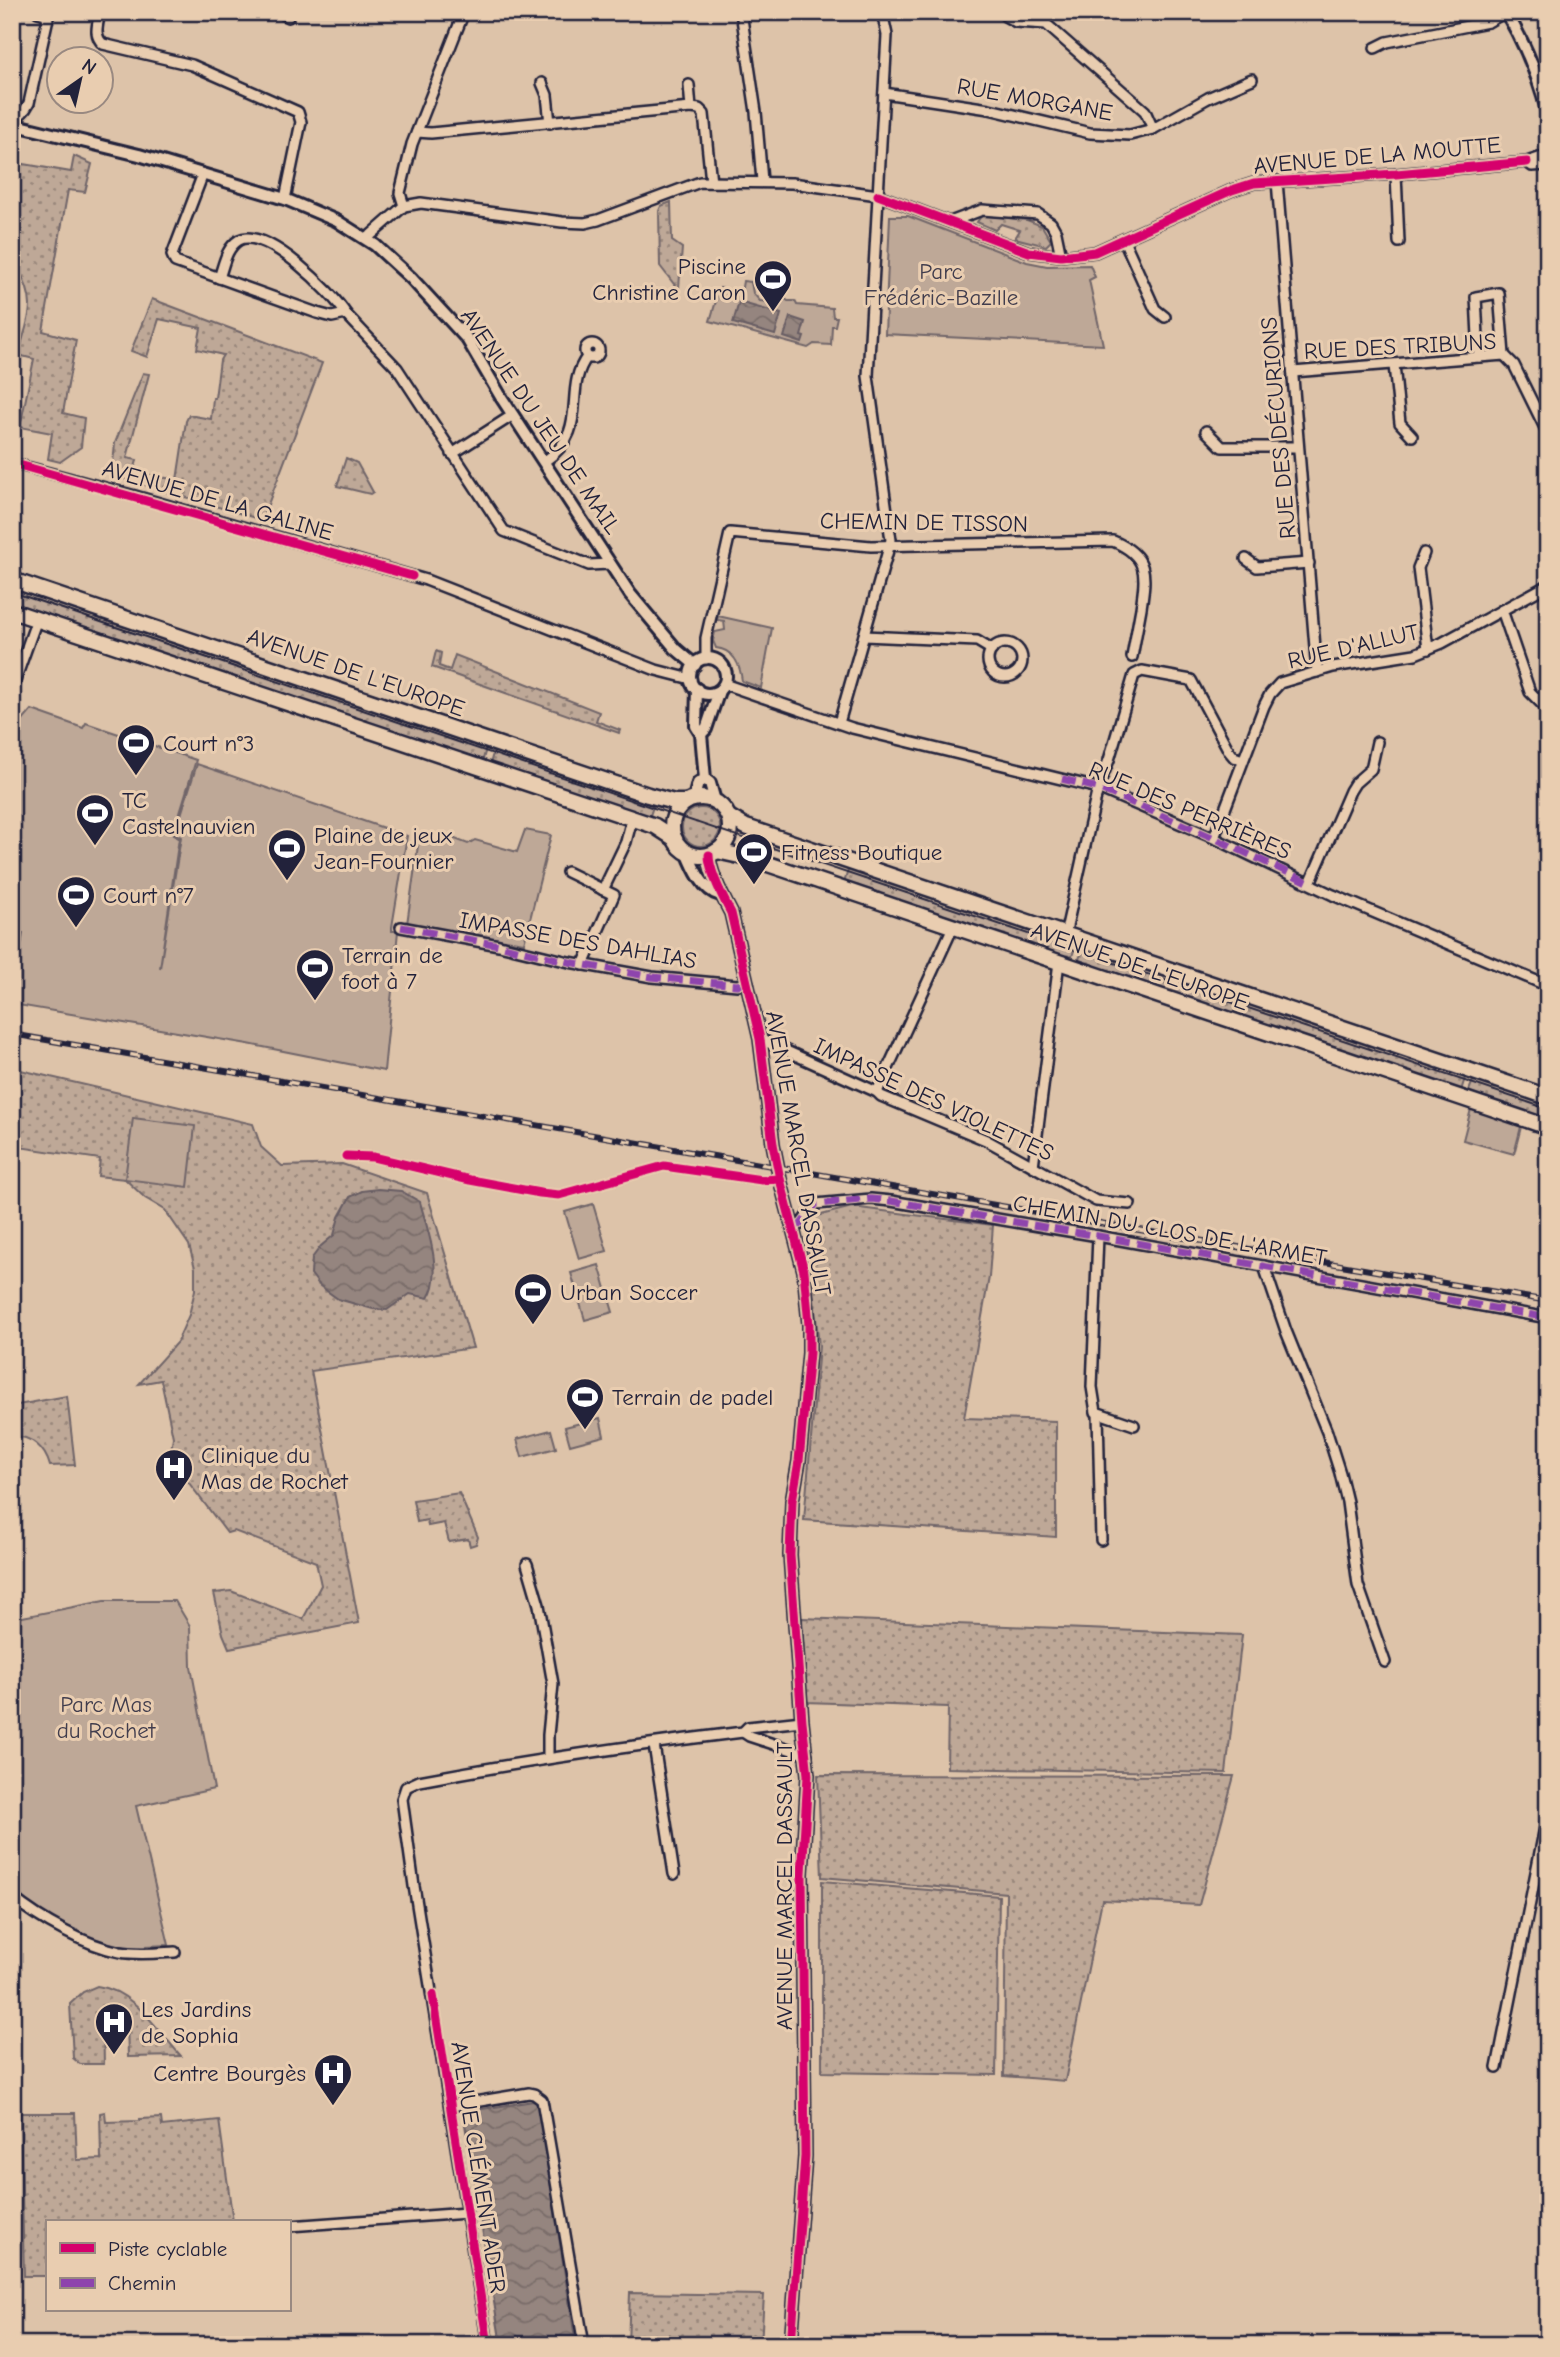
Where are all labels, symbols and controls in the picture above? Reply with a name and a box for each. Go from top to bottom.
north arrow [46,46,116,116]
text: N [78,54,100,79]
street label: RUE MORGANE [955,73,1115,126]
street label: AVENUE DE LA MOUTTE [1252,131,1502,180]
place label: Piscine Christine Caron [592,253,746,306]
sports icon: Piscine Christine Caron [752,258,794,313]
park label: Parc Frédéric-Bazille [864,258,1018,311]
street label: AVENUE DU JEU DE MAIL [455,303,627,540]
street label: RUE DES DÉCURIONS [1255,316,1302,540]
street label: RUE DES TRIBUNS [1303,328,1497,365]
street label: AVENUE DE LA GALINE [99,455,337,546]
street label: CHEMIN DE TISSON [820,507,1028,538]
street label: RUE D'ALLUT [1285,618,1421,675]
street label: AVENUE DE L'EUROPE [244,623,468,722]
sports icon: Court n°3 [115,722,157,777]
place label: Court n°3 [163,730,254,757]
street label: RUE DES PERRIÈRES [1085,756,1295,865]
place label: TC Castelnauvien [122,787,255,840]
sports icon: TC Castelnauvien [74,792,116,847]
place label: Plaine de jeux Jean-Fournier [314,822,454,875]
sports icon: Plaine de jeux Jean-Fournier [266,827,308,882]
sports icon: Fitness Boutique [733,831,775,886]
place label: Fitness Boutique [781,839,942,866]
sports icon: Court n°7 [55,874,97,929]
place label: Court n°7 [103,882,194,909]
street label: IMPASSE DES DAHLIAS [457,906,699,975]
street label: AVENUE DE L'EUROPE [1028,917,1252,1016]
place label: Terrain de foot à 7 [341,942,443,995]
sports icon: Terrain de foot à 7 [294,947,336,1002]
street label: AVENUE MARCEL DASSAULT [760,1009,837,1298]
street label: IMPASSE DES VIOLETTES [810,1032,1058,1167]
street label: CHEMIN DU CLOS DE L'ARMET [1011,1190,1329,1271]
sports icon: Urban Soccer [512,1271,554,1326]
place label: Urban Soccer [560,1279,698,1306]
sports icon: Terrain de padel [564,1376,606,1431]
place label: Terrain de padel [612,1384,773,1411]
place label: Clinique du Mas de Rochet [201,1442,349,1495]
hospital icon: Clinique du Mas de Rochet [153,1447,195,1502]
park label: Parc Mas du Rochet [57,1691,157,1744]
street label: AVENUE MARCEL DASSAULT [771,1742,798,2030]
place label: Les Jardins de Sophia [141,1996,251,2049]
hospital icon: Les Jardins de Sophia [93,2001,135,2056]
street label: AVENUE CLÉMENT ADER [445,2040,512,2295]
hospital icon: Centre Bourgès [312,2052,354,2107]
place label: Centre Bourgès [153,2060,306,2087]
legend [46,2220,290,2312]
text: Piste cyclable [108,2237,227,2261]
text: Chemin [108,2271,176,2295]

